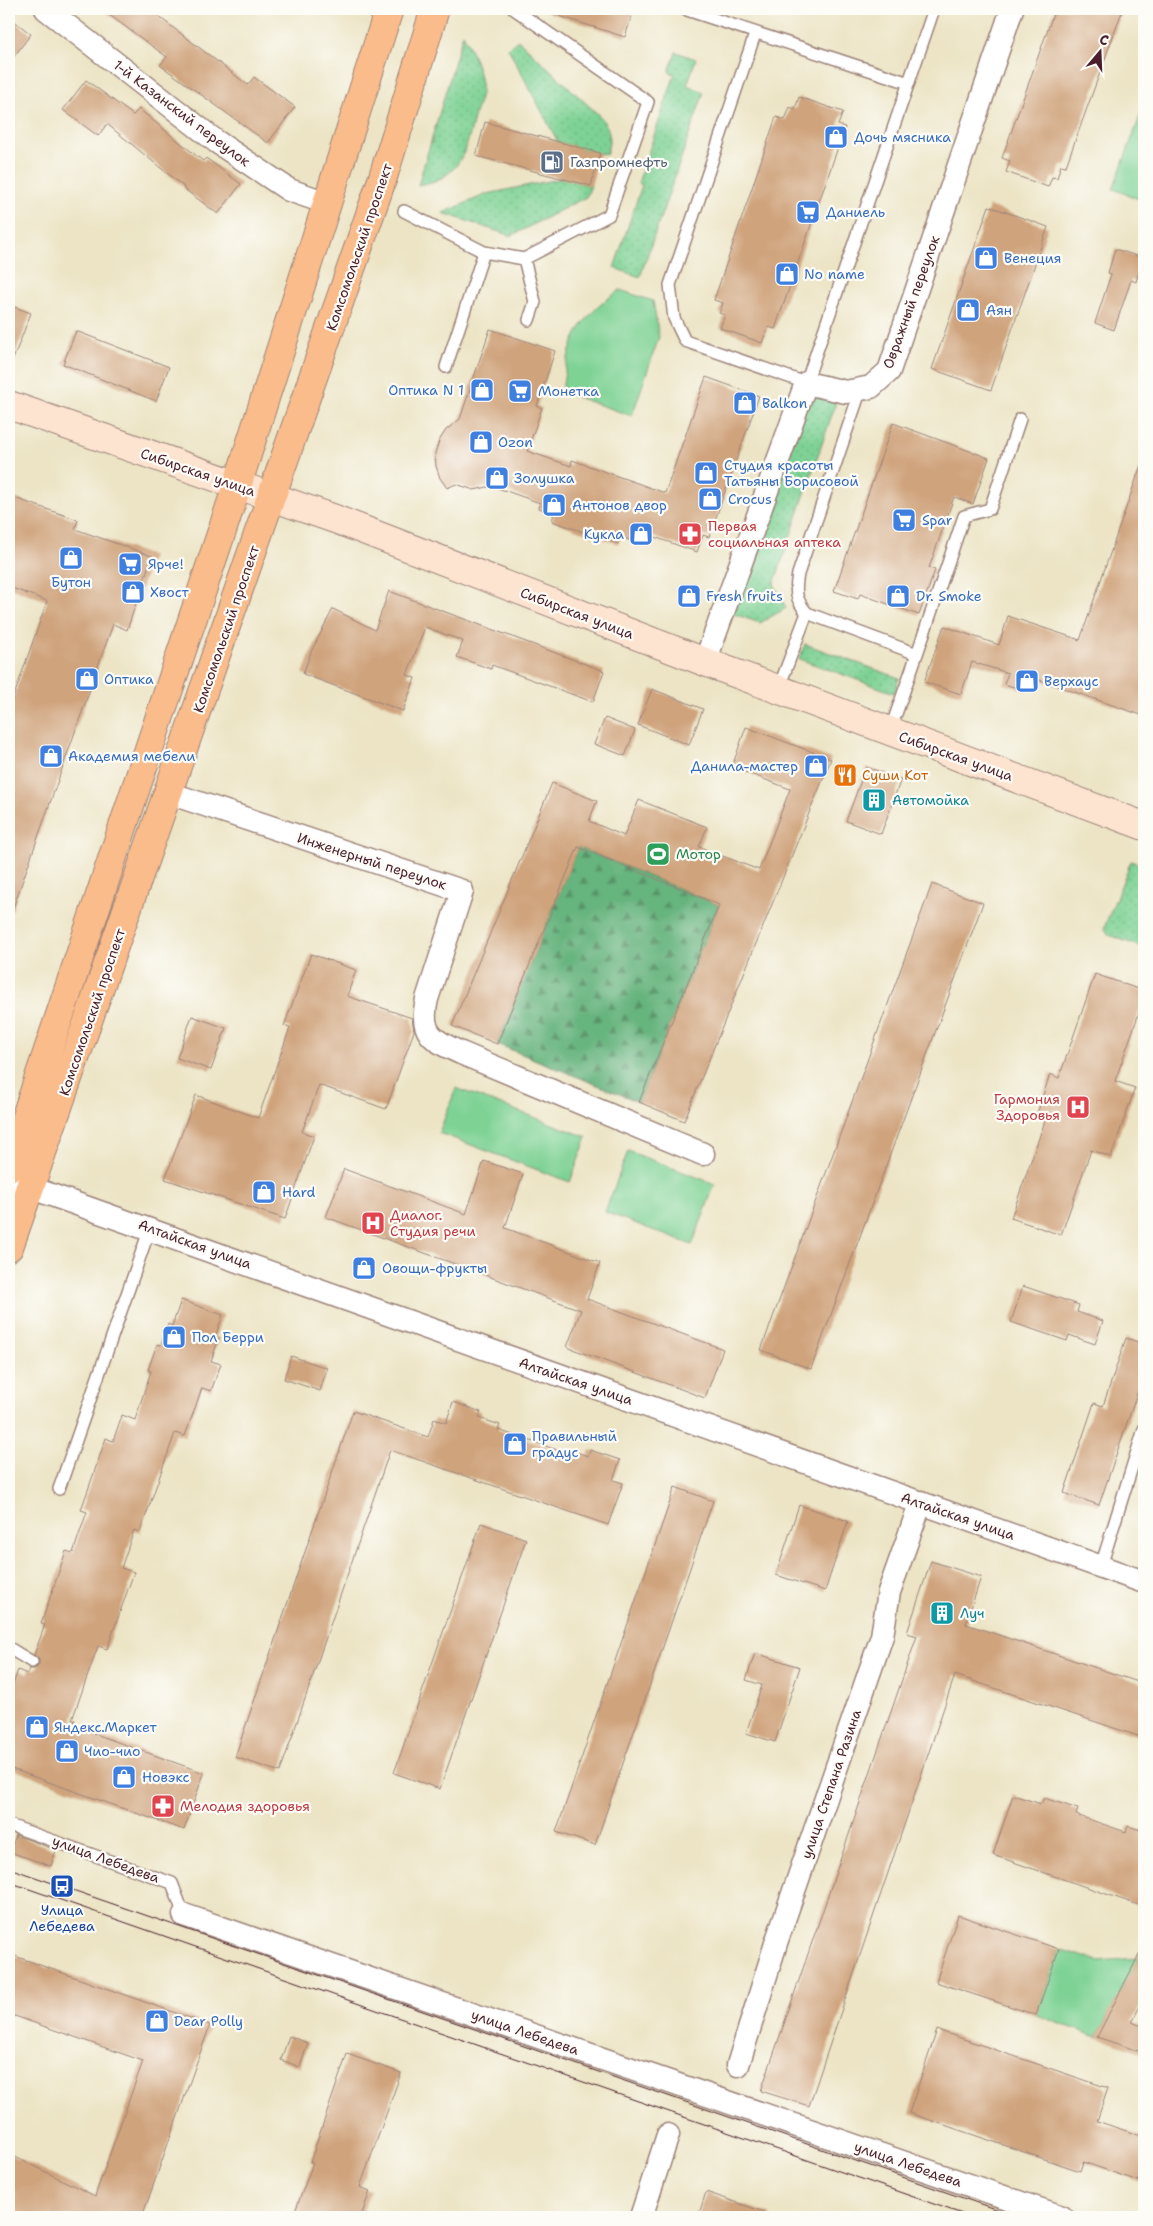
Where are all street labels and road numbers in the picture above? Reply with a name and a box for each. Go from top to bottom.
street label: 1-й Казанский переулок [110,56,254,171]
street label: Комсомольский проспект [322,160,396,333]
street label: Овражный переулок [878,232,944,371]
street label: Сибирская улица [138,444,258,500]
street label: Комсомольский проспект [189,542,263,715]
street label: Сибирская улица [518,583,637,643]
street label: Сибирская улица [896,727,1016,785]
street label: Инженерный переулок [295,828,449,894]
street label: Комсомольский проспект [55,925,129,1098]
street label: Алтайская улица [136,1215,254,1273]
street label: Алтайская улица [517,1353,635,1409]
street label: Алтайская улица [899,1488,1017,1544]
street label: улица Степана Разина [797,1707,865,1861]
street label: улица Лебедева [50,1831,162,1887]
street label: улица Лебедева [469,2005,581,2059]
street label: улица Лебедева [852,2137,964,2191]

